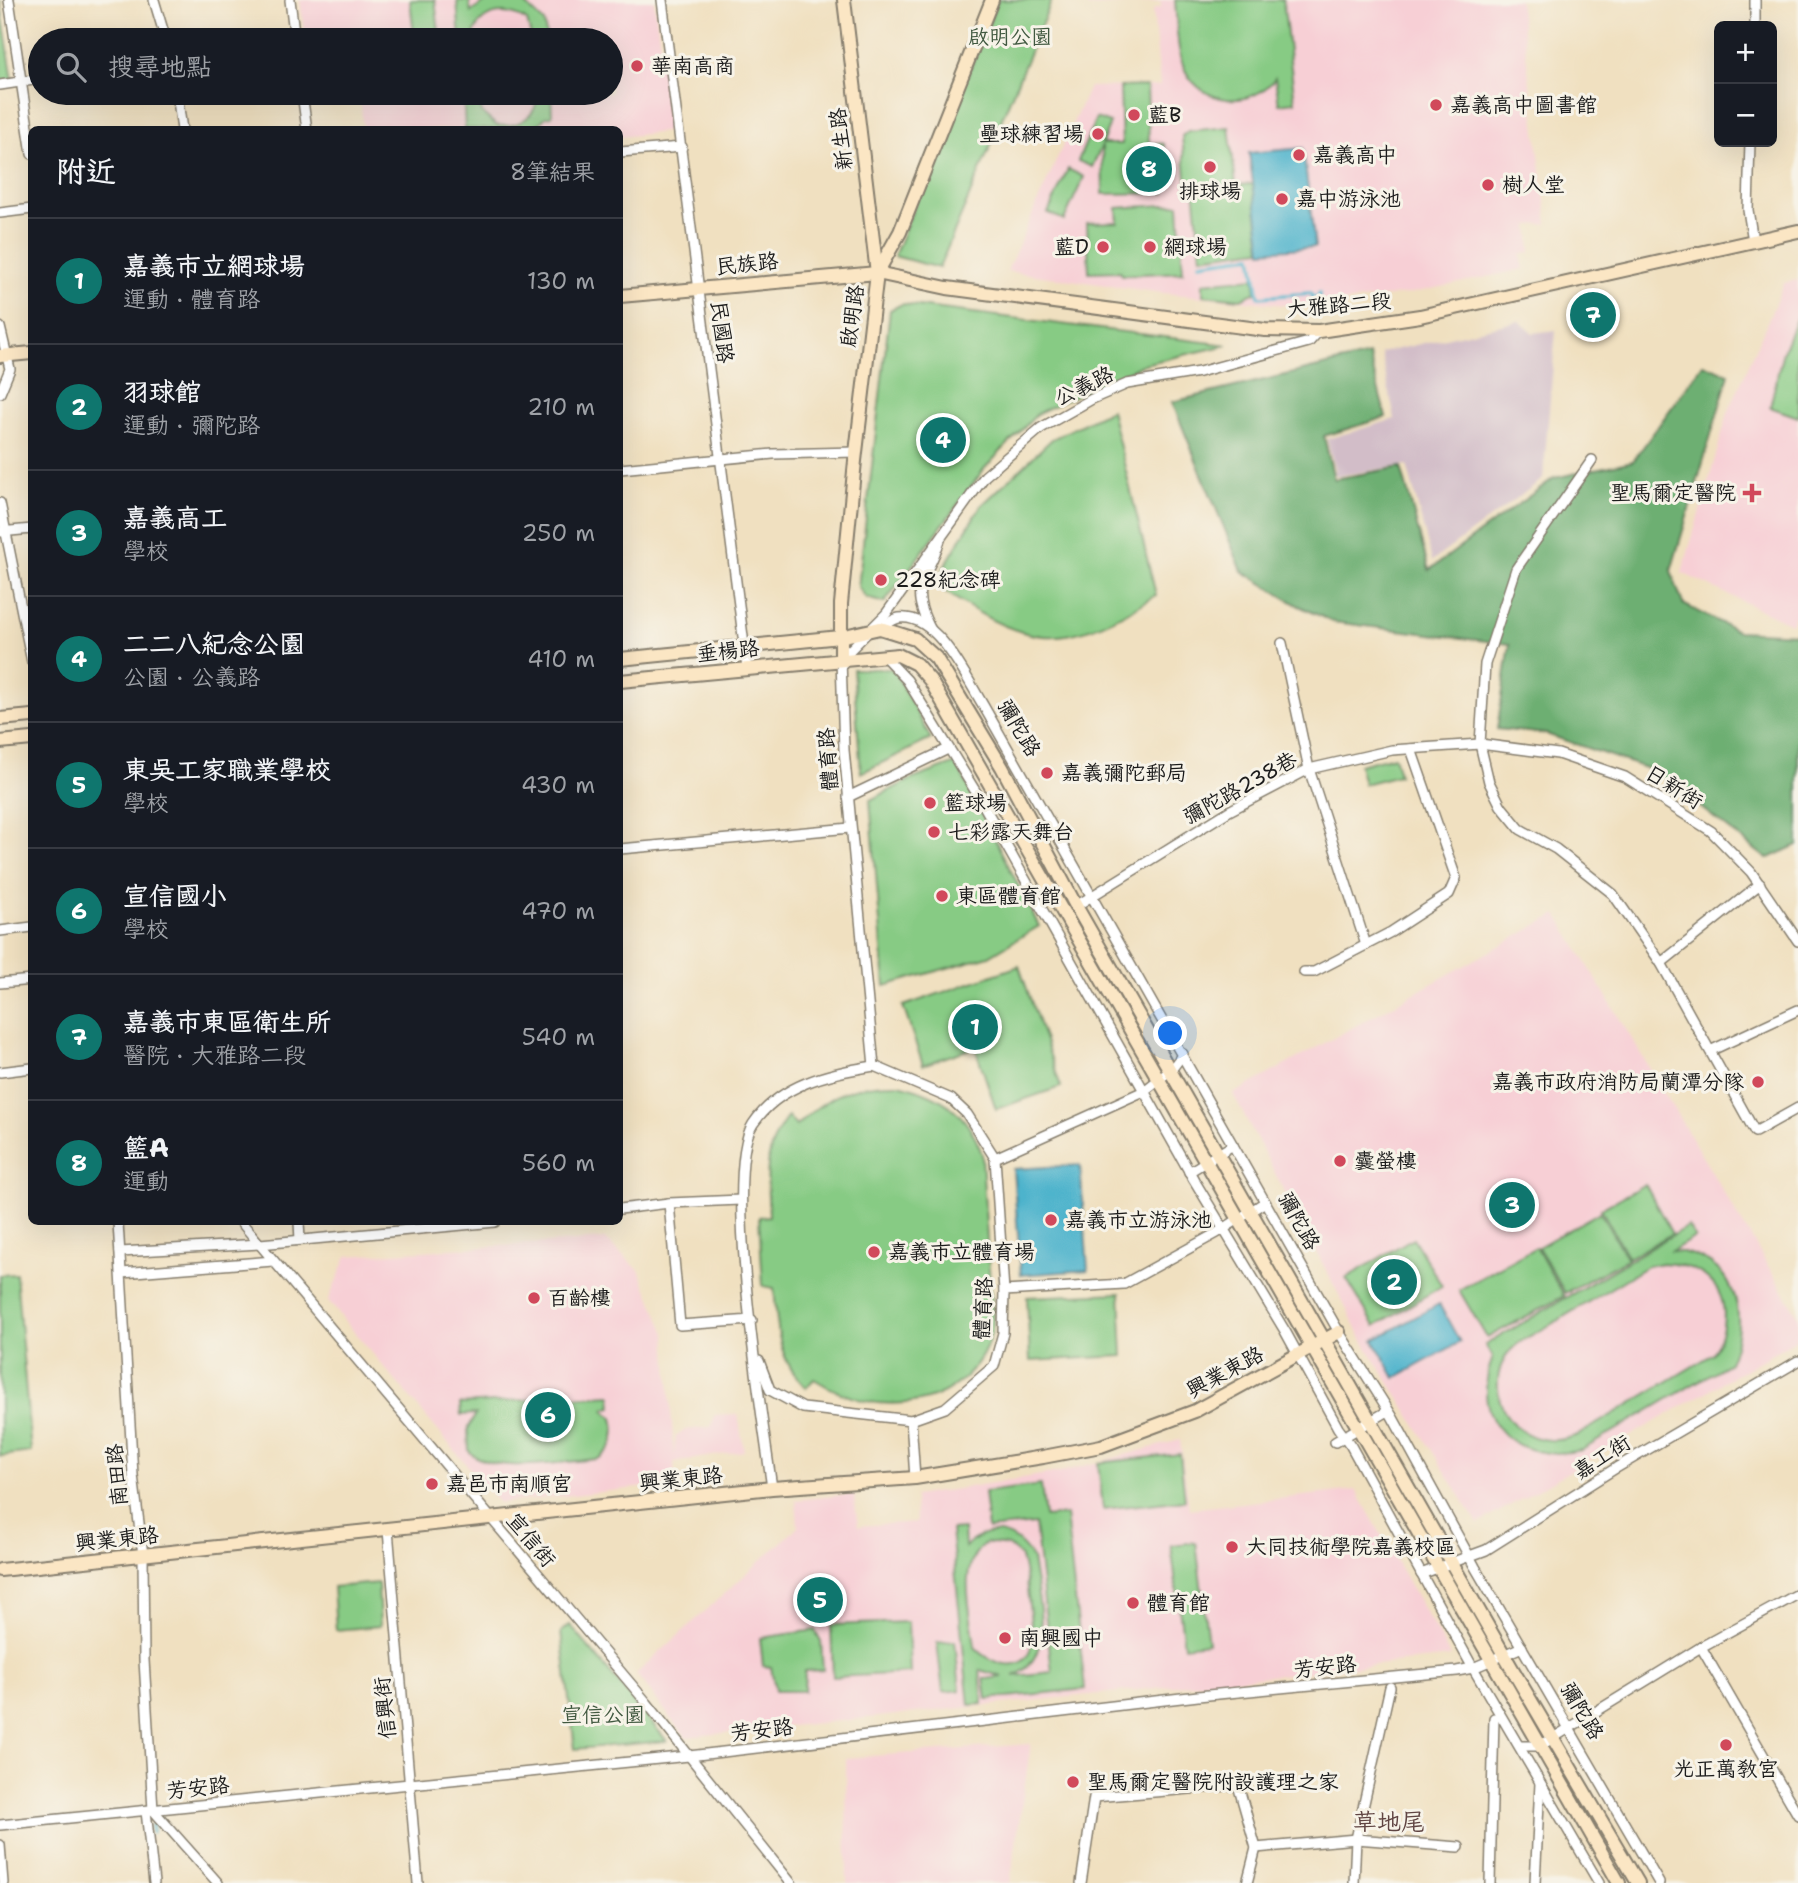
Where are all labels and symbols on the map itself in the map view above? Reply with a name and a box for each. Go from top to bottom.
park label: 啟明公園 [968,23,1052,51]
place label: 華南高商 [651,52,735,80]
marker: 華南高商 [629,58,645,74]
place label: 嘉義高中圖書館 [1450,91,1597,119]
marker: 嘉義高中圖書館 [1428,97,1444,113]
place label: 藍B [1148,101,1181,129]
street label: 新生路 [823,106,859,172]
marker: 藍B [1126,107,1142,123]
place label: 壘球練習場 [979,120,1084,148]
marker: 壘球練習場 [1090,126,1106,142]
place label: 嘉義高中 [1313,141,1397,169]
pin: 8 [1126,143,1172,195]
marker: 嘉義高中 [1291,147,1307,163]
marker: 排球場 [1202,159,1218,175]
place label: 樹人堂 [1502,171,1565,199]
place label: 排球場 [1179,177,1242,205]
marker: 樹人堂 [1480,177,1496,193]
place label: 嘉中游泳池 [1296,185,1401,213]
marker: 嘉中游泳池 [1274,191,1290,207]
place label: 藍D [1054,233,1089,261]
place label: 網球場 [1164,233,1227,261]
marker: 藍D [1095,239,1111,255]
marker: 網球場 [1142,239,1158,255]
street label: 民族路 [714,247,780,281]
street label: 啟明路 [834,283,870,349]
street label: 大雅路二段 [1285,286,1393,324]
pin: 7 [1570,289,1616,341]
street label: 民國路 [704,299,740,365]
street label: 公義路 [1050,360,1118,412]
pin: 4 [920,414,966,466]
place label: 聖馬爾定醫院 [1610,479,1736,507]
marker: 聖馬爾定醫院 [1742,483,1762,503]
place label: 228紀念碑 [895,566,1000,594]
marker: 228紀念碑 [873,572,889,588]
street label: 垂楊路 [695,634,761,668]
street label: 彌陀路 [991,694,1047,762]
street label: 體育路 [812,727,844,791]
street label: 彌陀路238巷 [1178,745,1302,831]
street label: 日新街 [1640,758,1708,816]
place label: 嘉義彌陀郵局 [1061,759,1187,787]
marker: 嘉義彌陀郵局 [1039,765,1055,781]
place label: 籃球場 [944,789,1007,817]
marker: 籃球場 [922,795,938,811]
place label: 七彩露天舞台 [948,818,1074,846]
marker: 七彩露天舞台 [926,824,942,840]
place label: 東區體育館 [956,882,1061,910]
marker: 東區體育館 [934,888,950,904]
pin: 1 [952,1001,998,1053]
your location [1153,1016,1187,1050]
place label: 嘉義市政府消防局蘭潭分隊 [1492,1068,1744,1096]
marker: 嘉義市政府消防局蘭潭分隊 [1750,1074,1766,1090]
place label: 囊螢樓 [1354,1147,1417,1175]
marker: 囊螢樓 [1332,1153,1348,1169]
pin: 3 [1489,1179,1535,1231]
street label: 彌陀路 [1271,1187,1327,1255]
place label: 嘉義市立游泳池 [1065,1206,1212,1234]
marker: 嘉義市立游泳池 [1043,1212,1059,1228]
place label: 嘉義市立體育場 [888,1238,1035,1266]
marker: 嘉義市立體育場 [866,1244,882,1260]
pin: 2 [1371,1256,1417,1308]
street label: 體育路 [967,1276,999,1340]
place label: 百齡樓 [548,1284,611,1312]
marker: 百齡樓 [526,1290,542,1306]
street label: 興業東路 [1181,1340,1269,1404]
pin: 6 [525,1389,571,1441]
street label: 嘉工街 [1568,1428,1636,1486]
street label: 南田路 [100,1442,134,1508]
street label: 興業東路 [638,1461,724,1497]
place label: 嘉邑市南順宮 [446,1470,572,1498]
marker: 嘉邑市南順宮 [424,1476,440,1492]
street label: 宣信街 [500,1507,562,1573]
street label: 興業東路 [74,1521,160,1557]
place label: 大同技術學院嘉義校區 [1246,1533,1456,1561]
marker: 大同技術學院嘉義校區 [1224,1539,1240,1555]
pin: 5 [797,1574,843,1626]
place label: 體育館 [1147,1589,1210,1617]
marker: 體育館 [1125,1595,1141,1611]
place label: 南興國中 [1019,1624,1103,1652]
marker: 南興國中 [997,1630,1013,1646]
street label: 芳安路 [1292,1650,1358,1684]
street label: 信興街 [368,1675,402,1741]
street label: 彌陀路 [1554,1677,1610,1745]
park label: 宣信公園 [561,1701,645,1729]
street label: 芳安路 [729,1712,795,1748]
marker: 光正萬教宮 [1718,1737,1734,1753]
place label: 光正萬教宮 [1674,1755,1779,1783]
place label: 聖馬爾定醫院附設護理之家 [1087,1768,1339,1796]
street label: 芳安路 [165,1771,231,1805]
marker: 聖馬爾定醫院附設護理之家 [1065,1774,1081,1790]
district label: 草地尾 [1353,1806,1425,1838]

